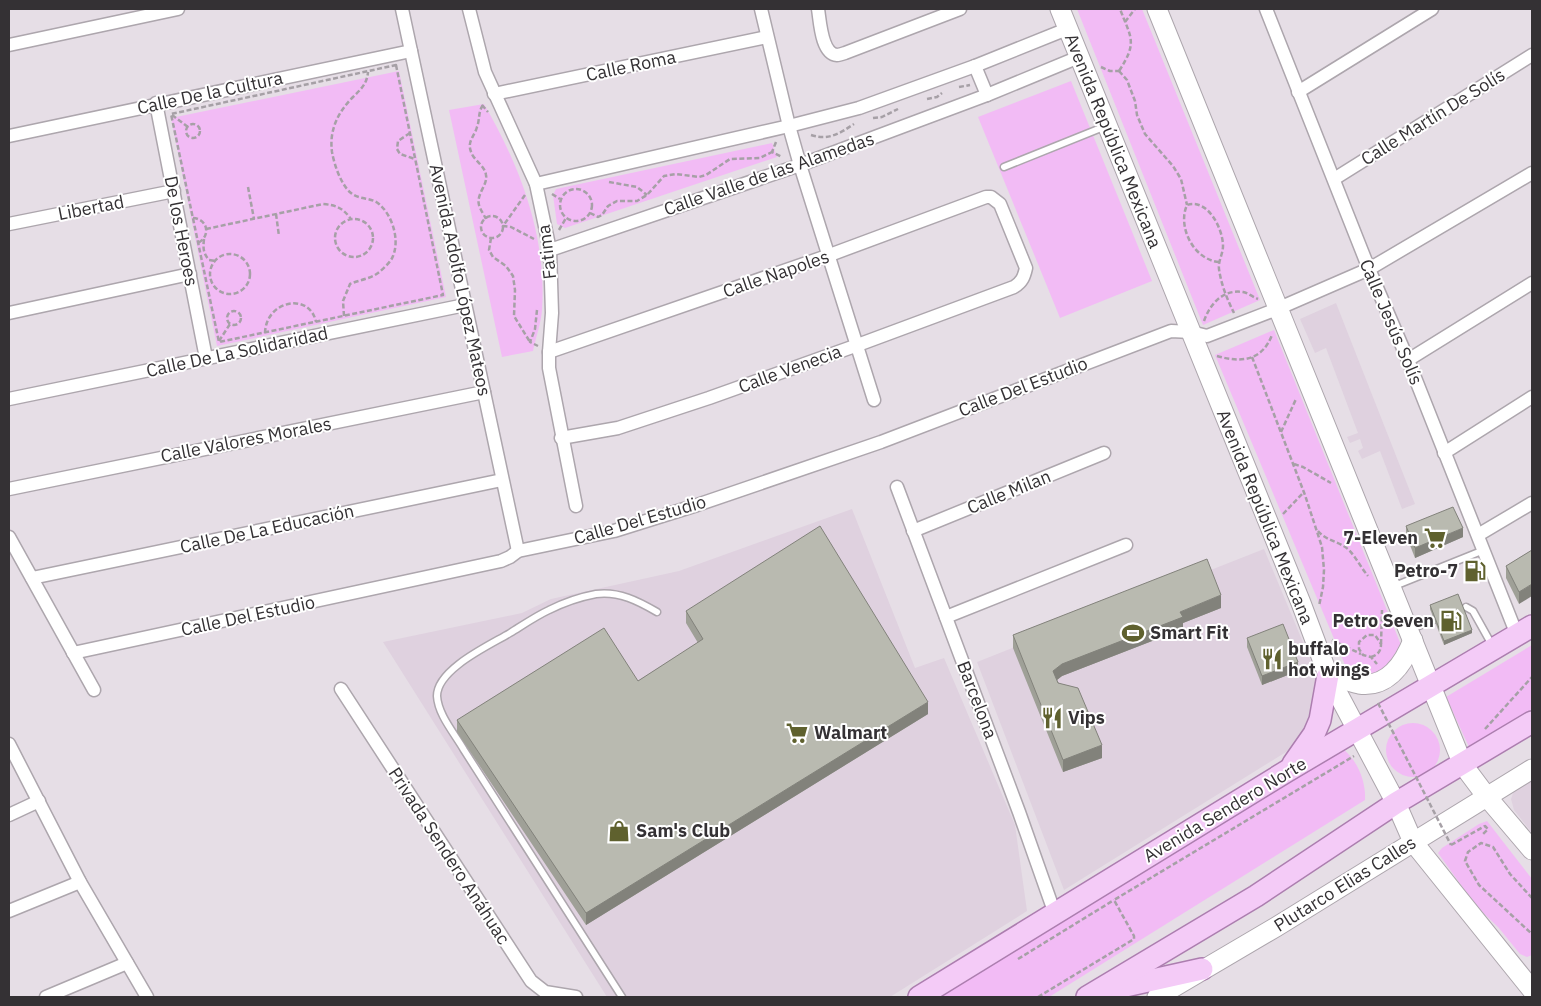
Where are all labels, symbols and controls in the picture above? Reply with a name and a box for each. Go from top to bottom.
street label: Avenida República Mexicana [1060,30,1167,252]
street label: Calle Roma [584,45,678,86]
street label: Calle Martín De Solís [1356,63,1509,170]
street label: Calle De la Cultura [135,66,285,119]
street label: Calle Valle de las Alamedas [661,127,877,220]
street label: Avenida Adolfo López Mateos [425,162,496,398]
street label: De los Heroes [160,174,203,288]
street label: Libertad [56,190,126,225]
street label: Fatima [532,223,561,281]
street label: Calle Napoles [720,245,832,302]
street label: Calle Jesús Solís [1355,255,1428,388]
street label: Calle De La Solidaridad [144,321,330,382]
street label: Calle Venecia [735,339,845,398]
street label: Calle Del Estudio [955,351,1091,422]
street label: Avenida República Mexicana [1212,406,1319,628]
street label: Calle Valores Morales [159,412,333,467]
street label: Calle Milan [963,464,1054,519]
street label: Calle Del Estudio [571,490,709,549]
street label: Calle De La Educación [178,499,356,558]
supermarket icon: 7-Eleven [1422,525,1448,551]
place label: 7-Eleven [1343,526,1418,549]
fuel station icon: Petro-7 [1462,558,1488,584]
place label: Petro-7 [1394,559,1458,582]
street label: Calle Del Estudio [179,590,317,641]
fuel station icon: Petro Seven [1438,608,1464,634]
place label: Petro Seven [1332,609,1434,632]
sports icon: Smart Fit [1120,620,1146,646]
place label: Smart Fit [1150,621,1229,644]
place label: buffalo hot wings [1288,637,1370,681]
restaurant icon: buffalo hot wings [1259,646,1285,672]
street label: Barcelona [952,658,1003,742]
restaurant icon: Vips [1039,705,1065,731]
place label: Vips [1068,706,1105,729]
supermarket icon: Walmart [784,720,810,746]
place label: Walmart [814,721,887,744]
street label: Avenida Sendero Norte [1139,752,1311,867]
street label: Privada Sendero Anáhuac [383,763,515,949]
shop icon: Sam's Club [606,818,632,844]
place label: Sam's Club [636,819,730,842]
street label: Plutarco Elias Calles [1269,831,1420,937]

